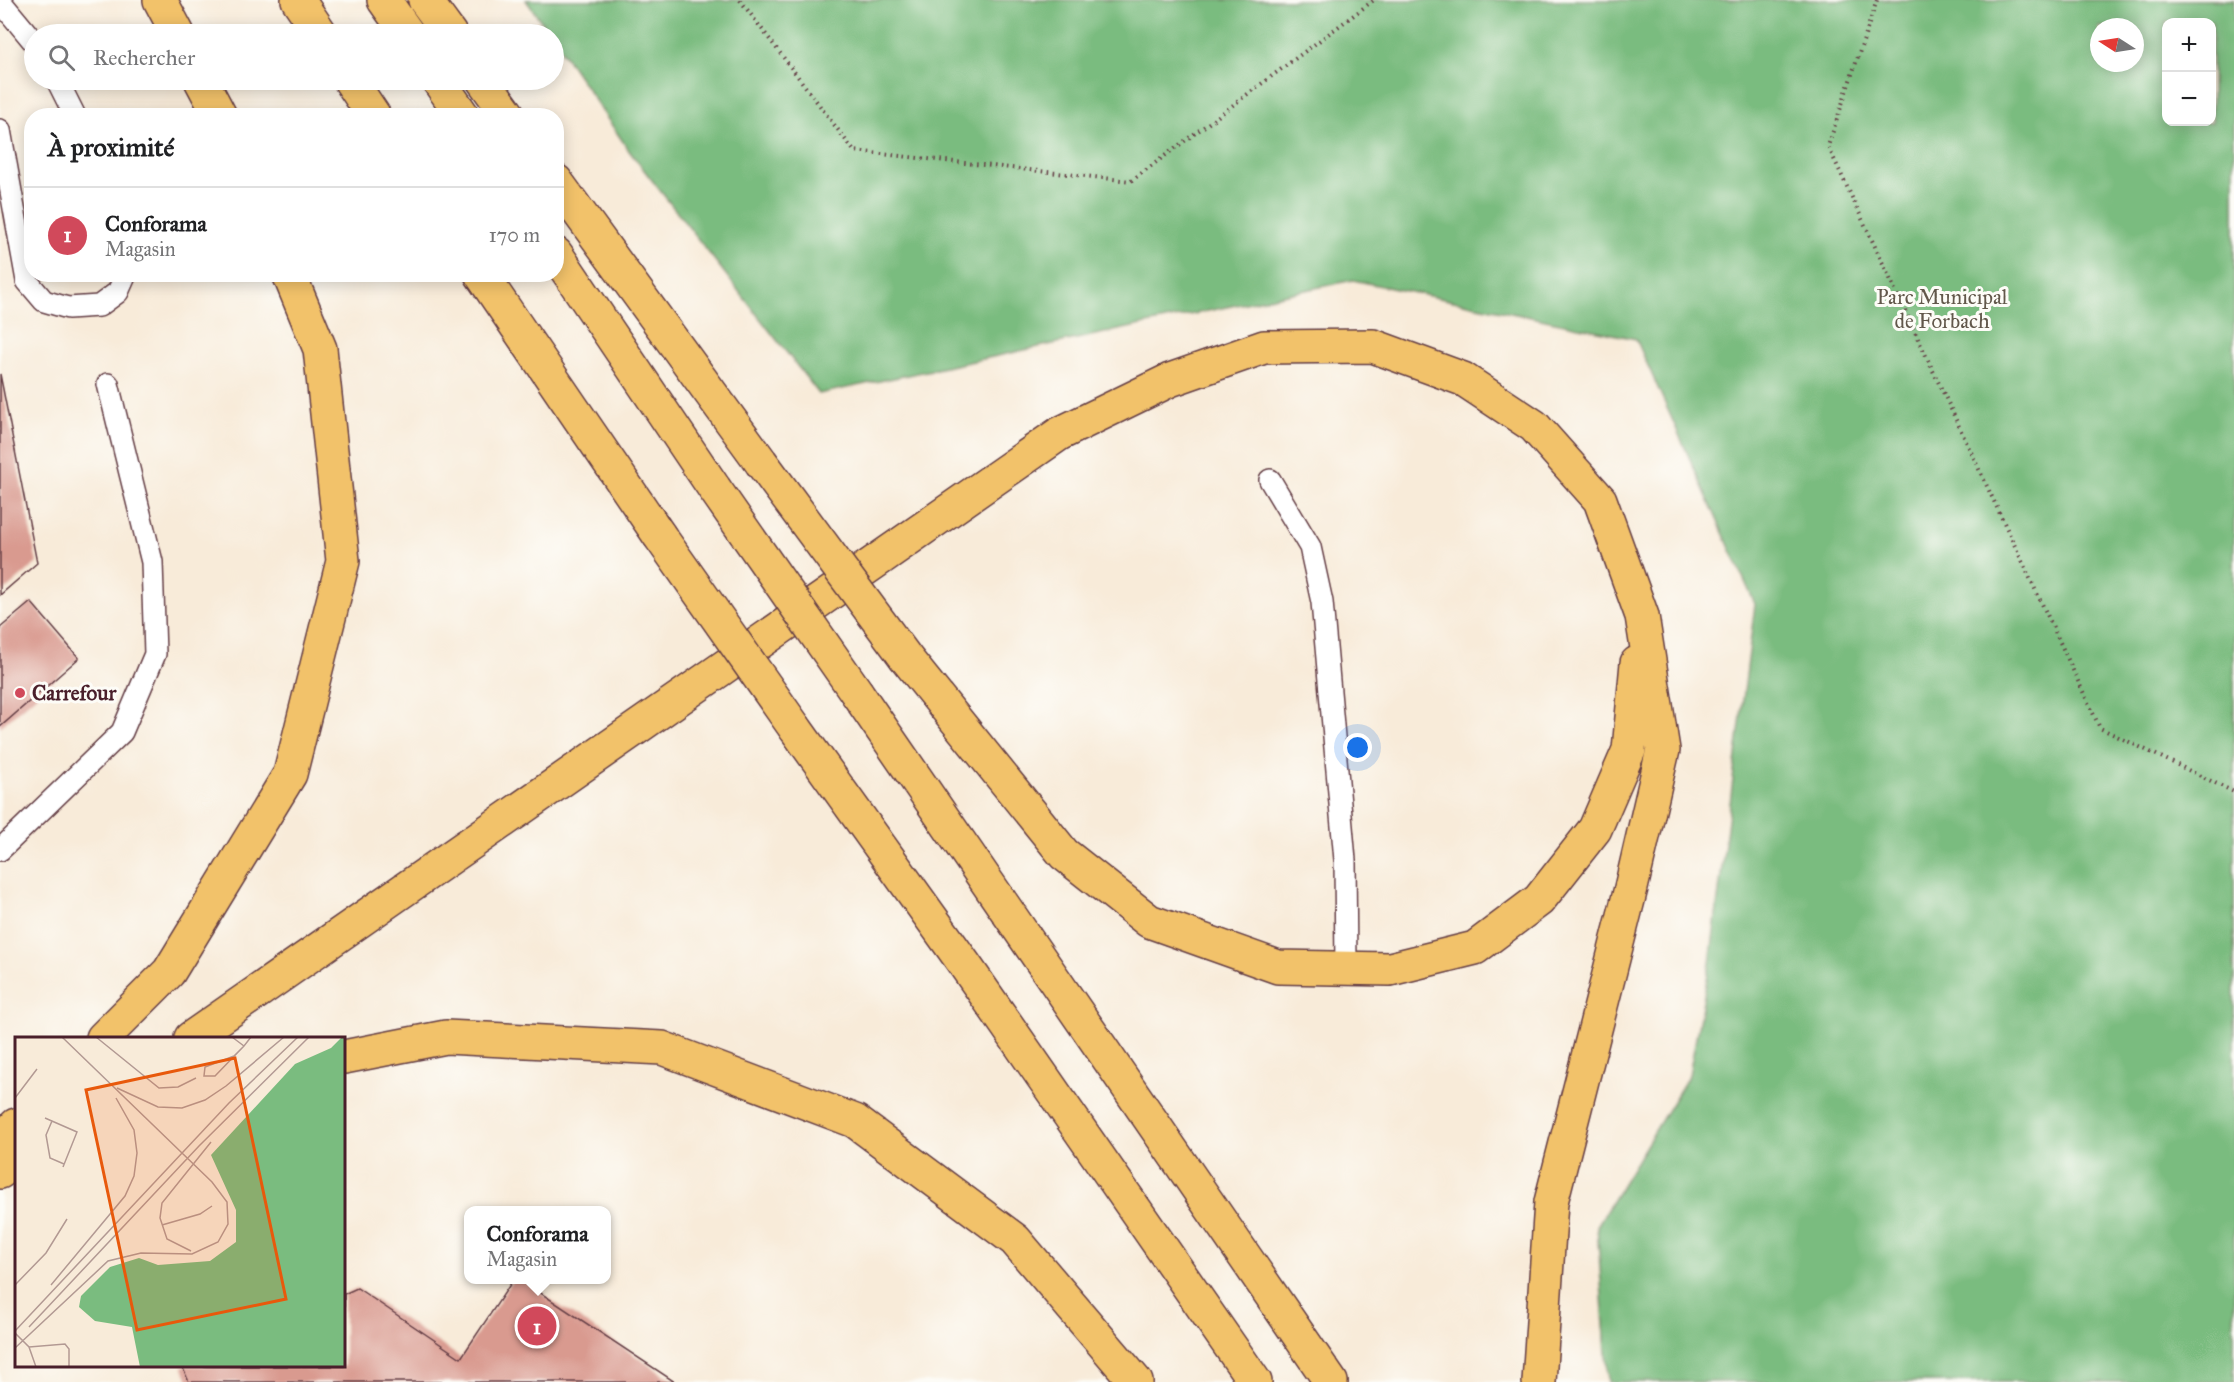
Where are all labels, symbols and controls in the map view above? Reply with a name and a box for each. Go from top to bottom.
north arrow [2090,18,2144,72]
map controls [2162,18,2216,126]
button: + [2162,18,2216,72]
search box [24,24,564,90]
icon: search [45,41,78,74]
text: Rechercher [93,44,195,71]
button: − [2162,72,2216,126]
text: À proximité [48,131,174,163]
text: Conforama [105,210,207,237]
text: 1 [64,223,71,247]
text: 170 m [489,223,540,247]
text: Magasin [105,237,175,261]
park label: Parc Municipal de Forbach [1876,284,2008,334]
place label: Carrefour [32,680,117,706]
marker: Carrefour [13,686,27,700]
your location [1343,733,1372,762]
inset map [15,1037,345,1367]
popup [464,1206,611,1284]
text: Conforama [487,1220,588,1247]
text: Magasin [487,1247,557,1271]
pin: 1 [518,1304,556,1348]

